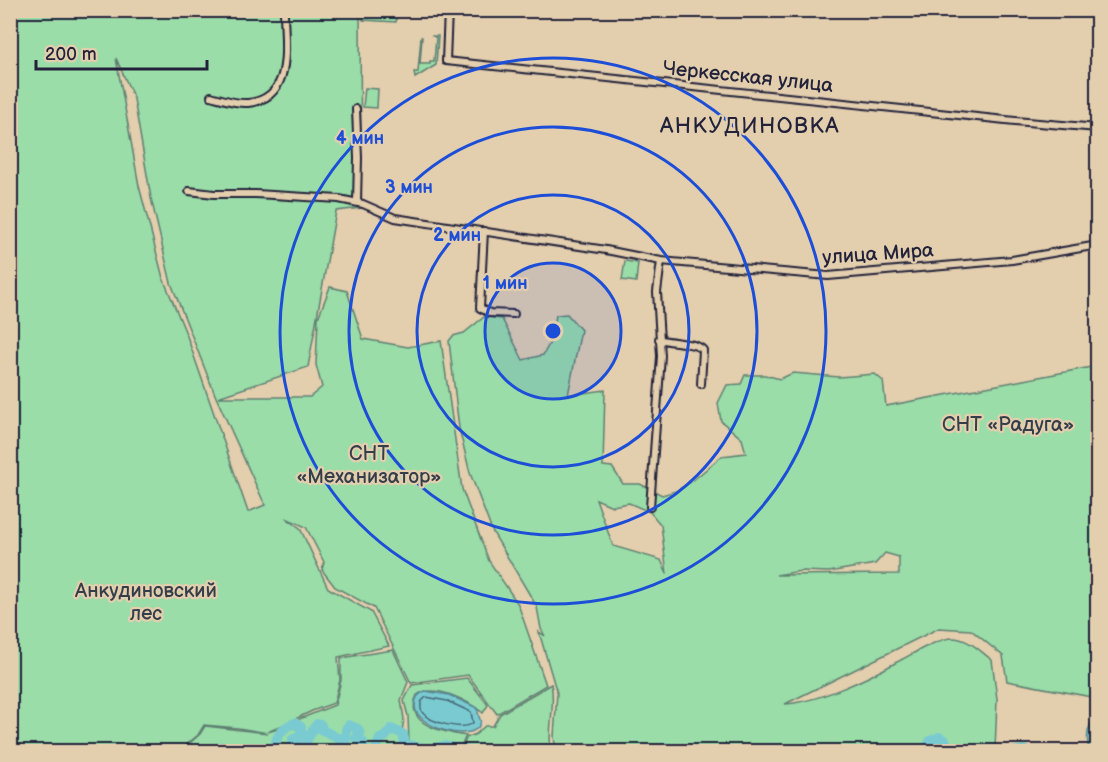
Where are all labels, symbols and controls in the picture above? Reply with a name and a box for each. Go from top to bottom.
scale bar [36,33,207,71]
text: 200 m [45,44,97,65]
street label: Черкесская улица [662,56,835,98]
district label: АНКУДИНОВКА [659,113,840,140]
text: 4 мин [336,128,384,149]
text: 3 мин [385,177,433,198]
text: 2 мин [433,225,481,246]
street label: улица Мира [821,238,935,270]
text: 1 мин [483,273,527,294]
centre of rings [543,321,563,341]
park label: СНТ «Радуга» [942,413,1074,437]
park label: СНТ «Механизатор» [297,442,441,489]
park label: Анкудиновский лес [74,579,217,626]

